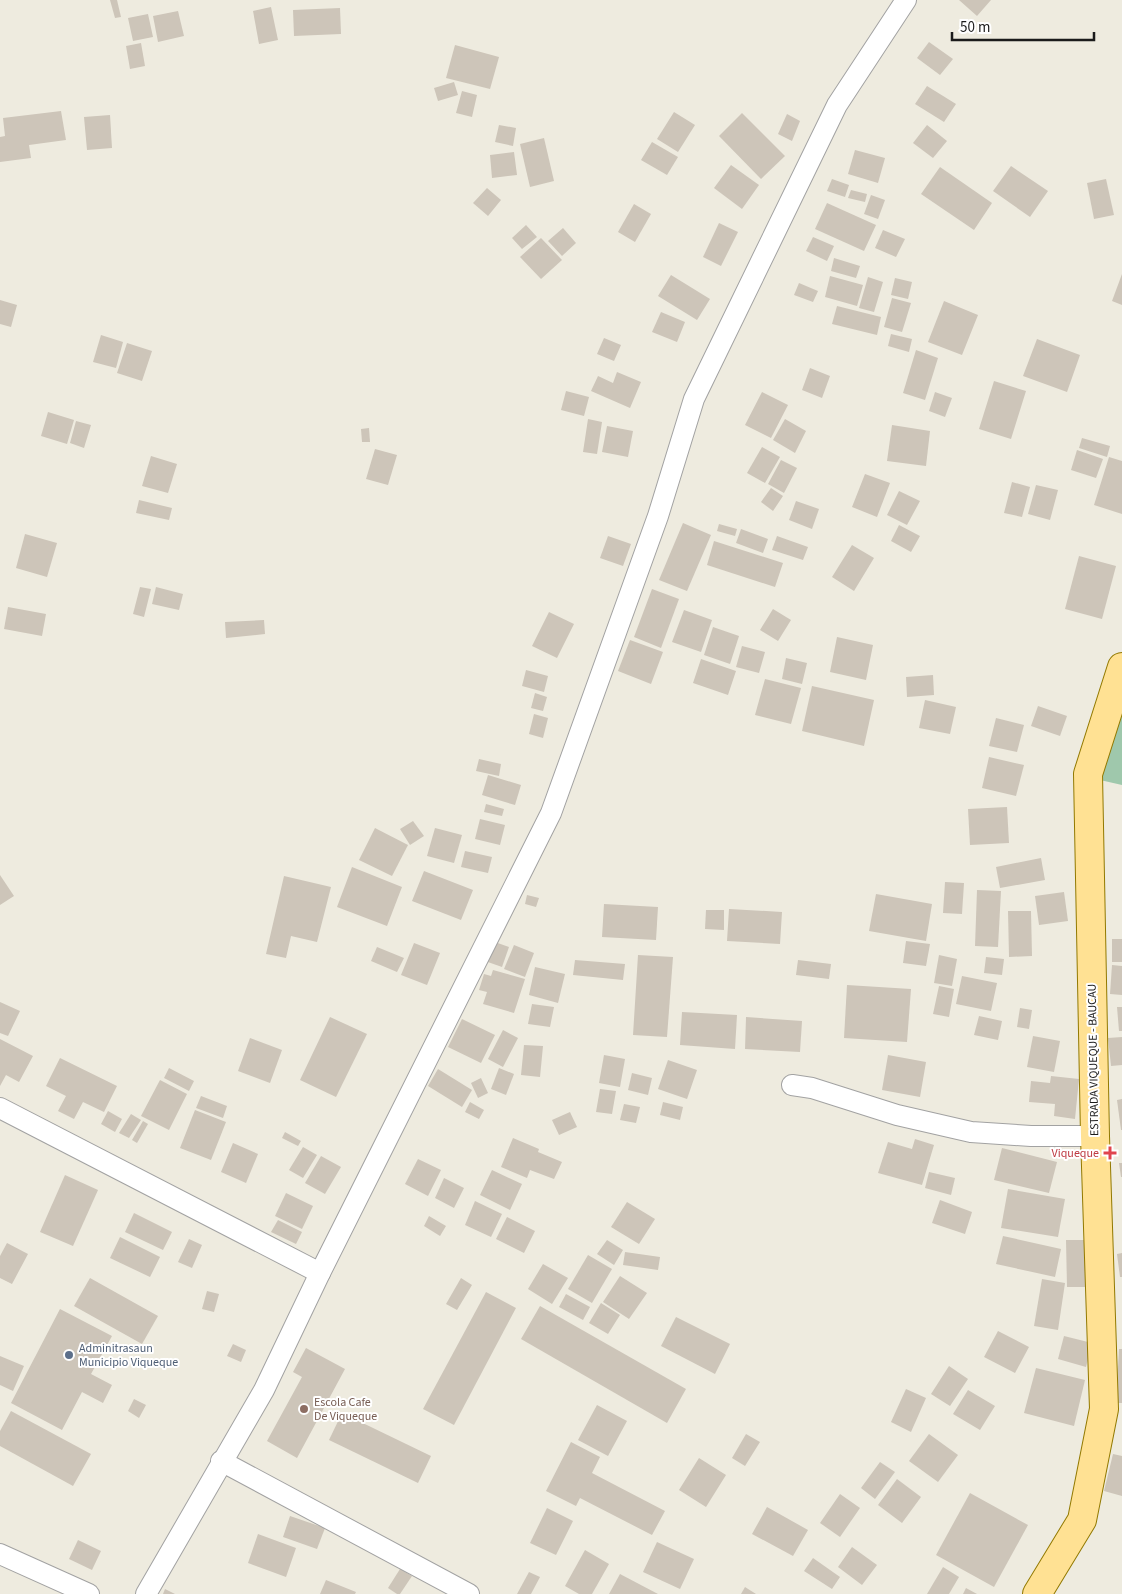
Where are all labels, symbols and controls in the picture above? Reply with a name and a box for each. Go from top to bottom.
scale bar [952,10,1094,42]
text: 50 m [960,17,990,38]
street label: ESTRADA VIQUEQUE - BAUCAU [1084,984,1103,1136]
place label: Viqueque [1052,1145,1099,1162]
marker: Viqueque [1103,1146,1117,1160]
place label: Adminitrasaun Municipio Viqueque [79,1340,178,1371]
marker: Adminitrasaun Municipio Viqueque [63,1349,75,1361]
place label: Escola Cafe De Viqueque [314,1394,377,1425]
marker: Escola Cafe De Viqueque [298,1403,310,1415]

